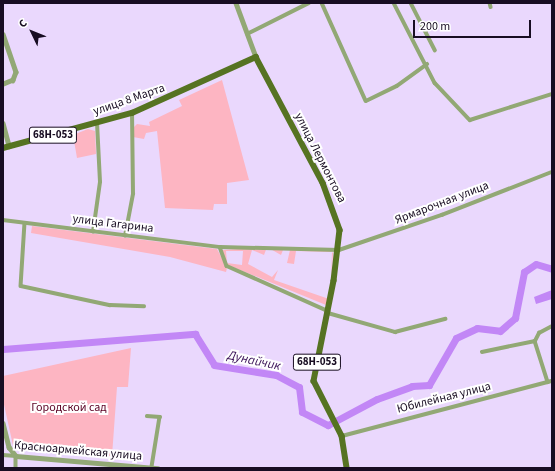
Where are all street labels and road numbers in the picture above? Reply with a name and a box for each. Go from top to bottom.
street label: улица 8 Марта [91,81,167,119]
street label: улица Лермонтова [291,111,349,205]
road number: 68Н-053 [28,126,78,144]
street label: Ярмарочная улица [393,178,491,228]
street label: улица Гагарина [72,212,154,236]
road number: 68Н-053 [292,353,342,371]
street label: Юбилейная улица [396,379,492,417]
street label: Красноармейская улица [13,438,143,464]

